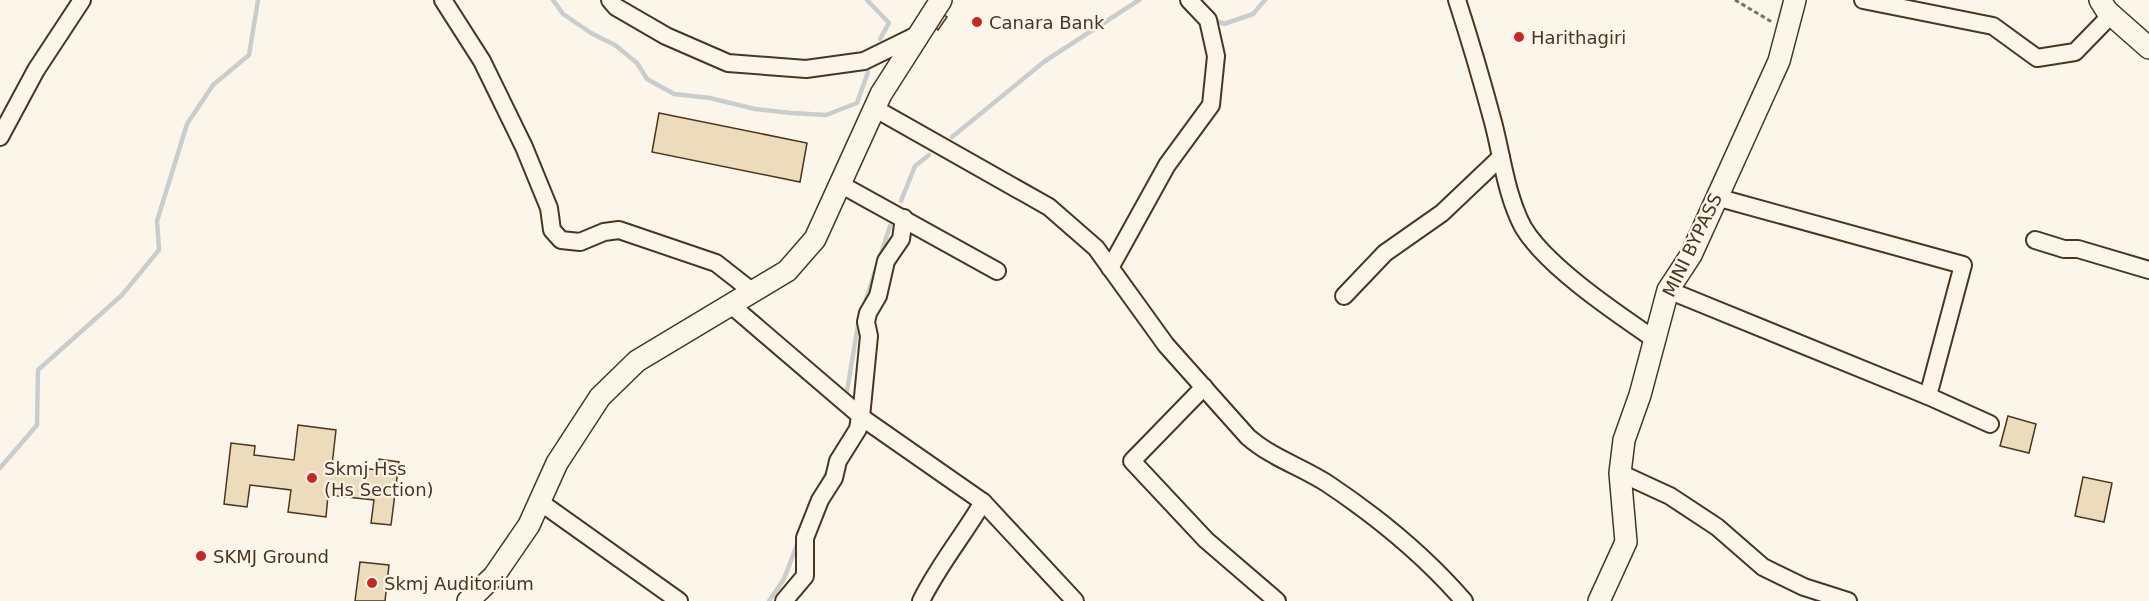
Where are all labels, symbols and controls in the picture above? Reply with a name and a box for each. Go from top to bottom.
place label: Canara Bank [989,12,1105,33]
marker: Canara Bank [970,15,984,29]
place label: Harithagiri [1531,27,1626,48]
marker: Harithagiri [1512,30,1526,44]
street label: MINI BYPASS [1658,190,1726,300]
place label: Skmj Hss (Hs Section) [324,458,434,500]
marker: Skmj Hss (Hs Section) [305,471,319,485]
place label: SKMJ Ground [213,546,329,567]
marker: SKMJ Ground [194,549,208,563]
place label: Skmj Auditorium [384,573,534,594]
marker: Skmj Auditorium [365,576,379,590]

